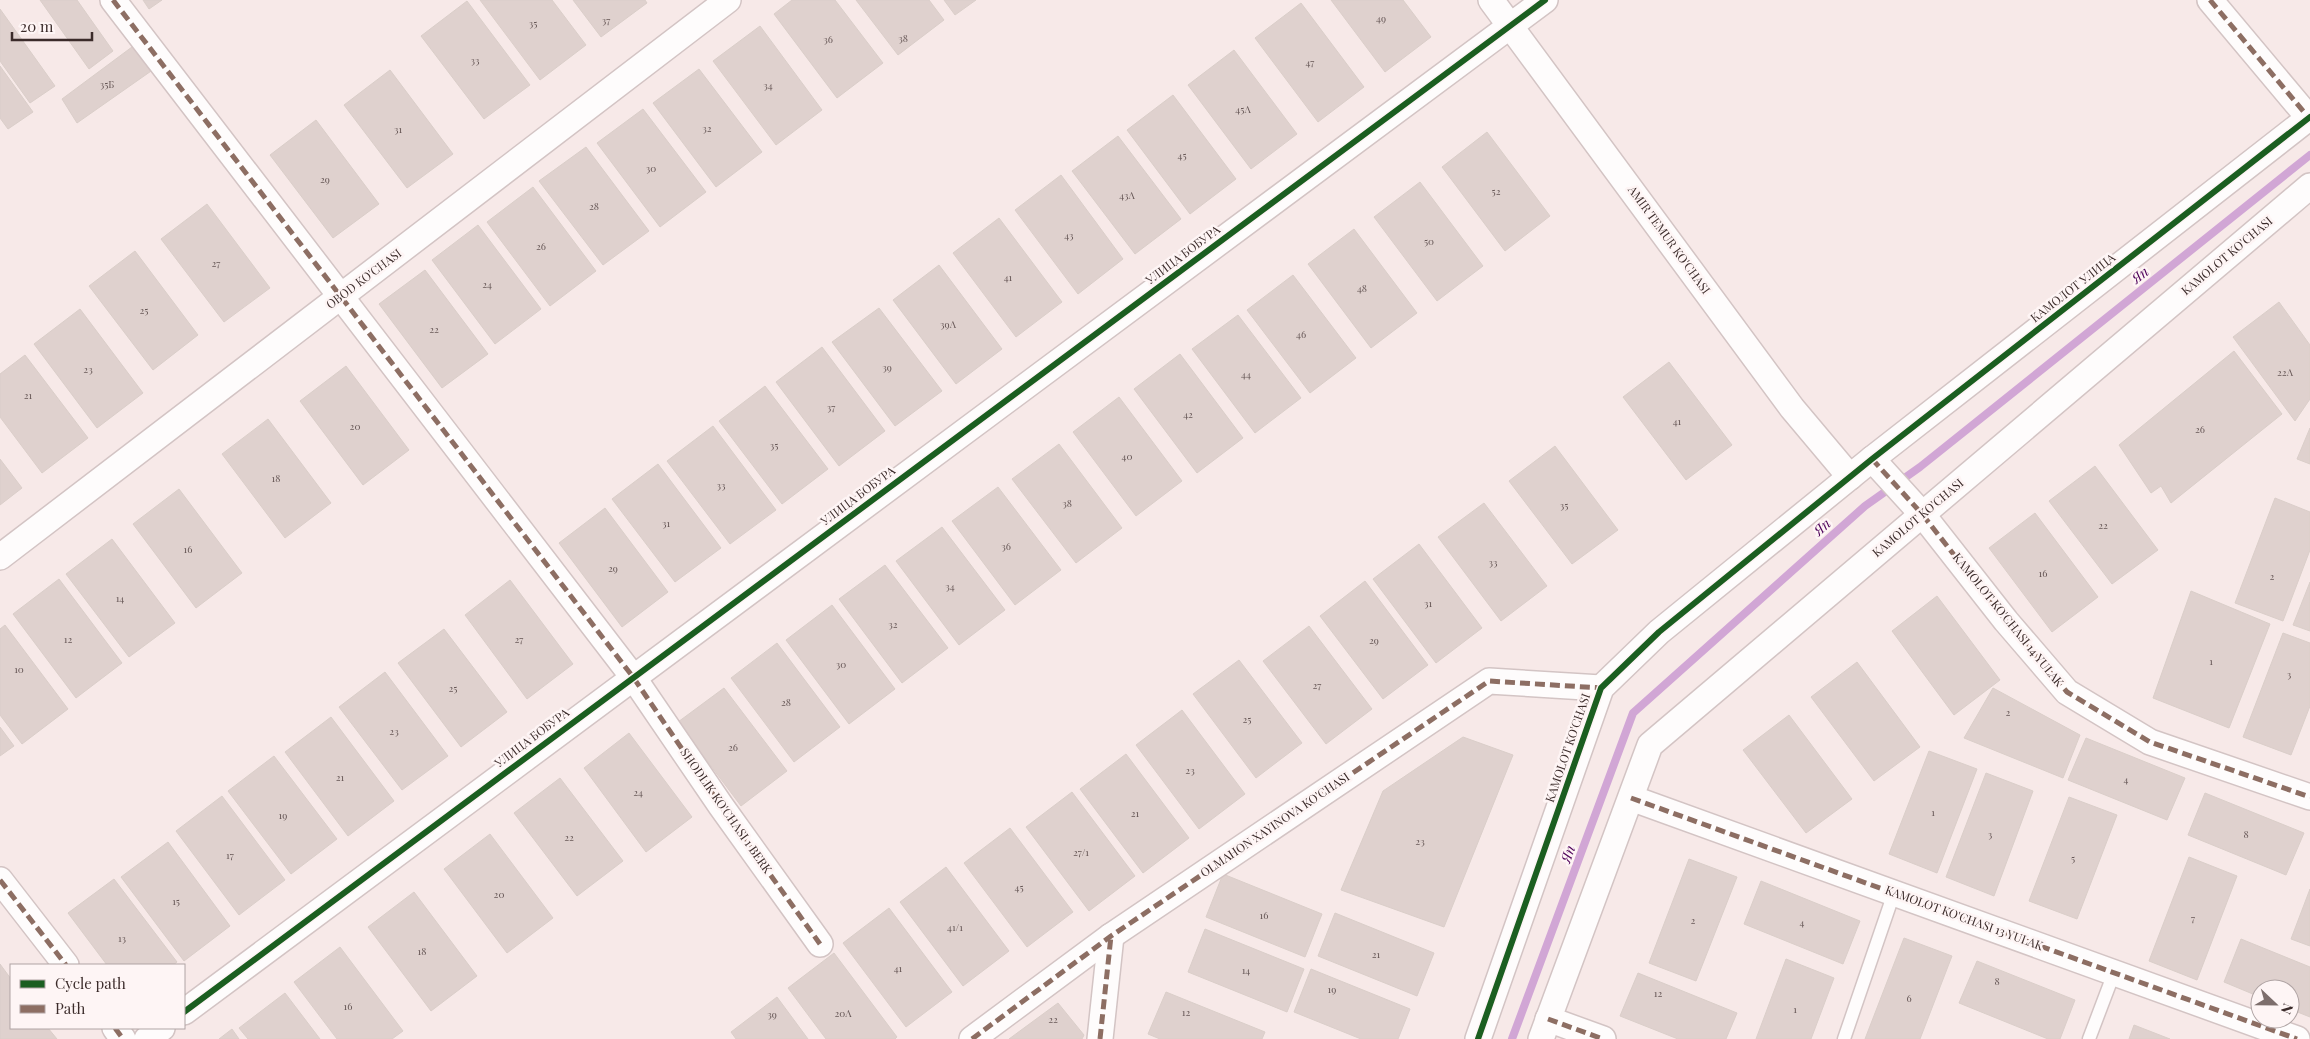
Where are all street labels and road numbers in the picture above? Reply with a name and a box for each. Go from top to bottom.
street label: AMIR TEMUR KO'CHASI [1625,181,1715,297]
street label: KAMOLOT KO'CHASI [2177,212,2275,298]
street label: УЛИЦА БОБУРА [1141,221,1223,288]
street label: OBOD KO'CHASI [322,245,404,312]
street label: КАМОЛОТ УЛИЦА [2027,249,2118,325]
street label: УЛИЦА БОБУРА [816,462,898,529]
street label: KAMOLOT KO'CHASI [1868,474,1966,560]
street label: KAMOLOT KO'CHASI 14 YULAK [1950,549,2068,690]
street label: KAMOLOT KO'CHASI [1541,691,1593,804]
street label: УЛИЦА БОБУРА [490,704,572,771]
street label: SHODLIK KO'CHASI 1 BERK [677,745,776,876]
street label: OLMAHON XAYINOVA KO'CHASI [1197,768,1352,880]
street label: KAMOLOT KO'CHASI 13 YULAK [1883,881,2046,953]

